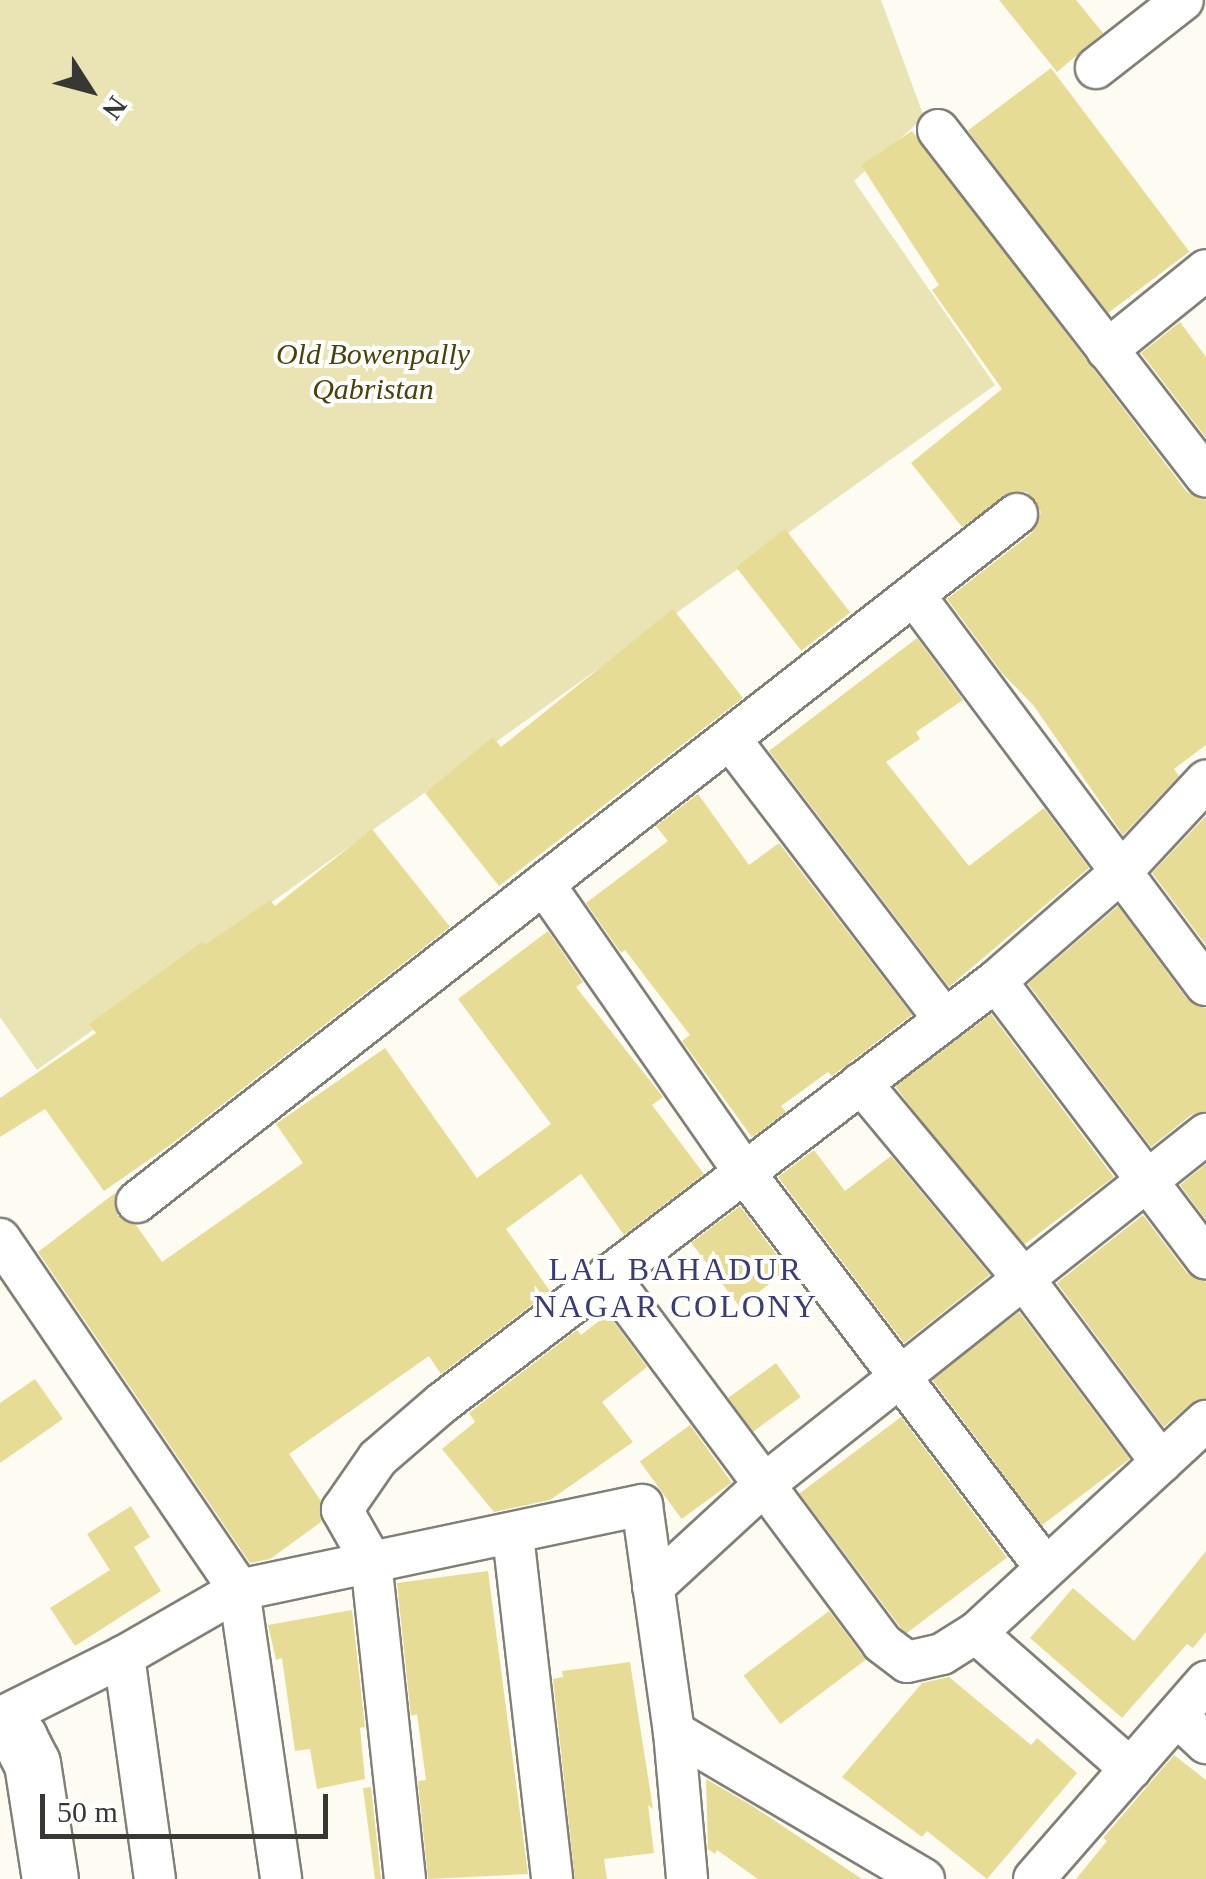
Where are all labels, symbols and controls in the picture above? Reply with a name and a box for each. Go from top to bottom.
north arrow [40,40,140,140]
text: N [96,91,133,125]
park label: Old Bowenpally Qabristan [276,336,470,406]
district label: LAL BAHADUR NAGAR COLONY [533,1251,819,1326]
scale bar [45,1774,332,1836]
text: 50 m [57,1795,118,1828]

